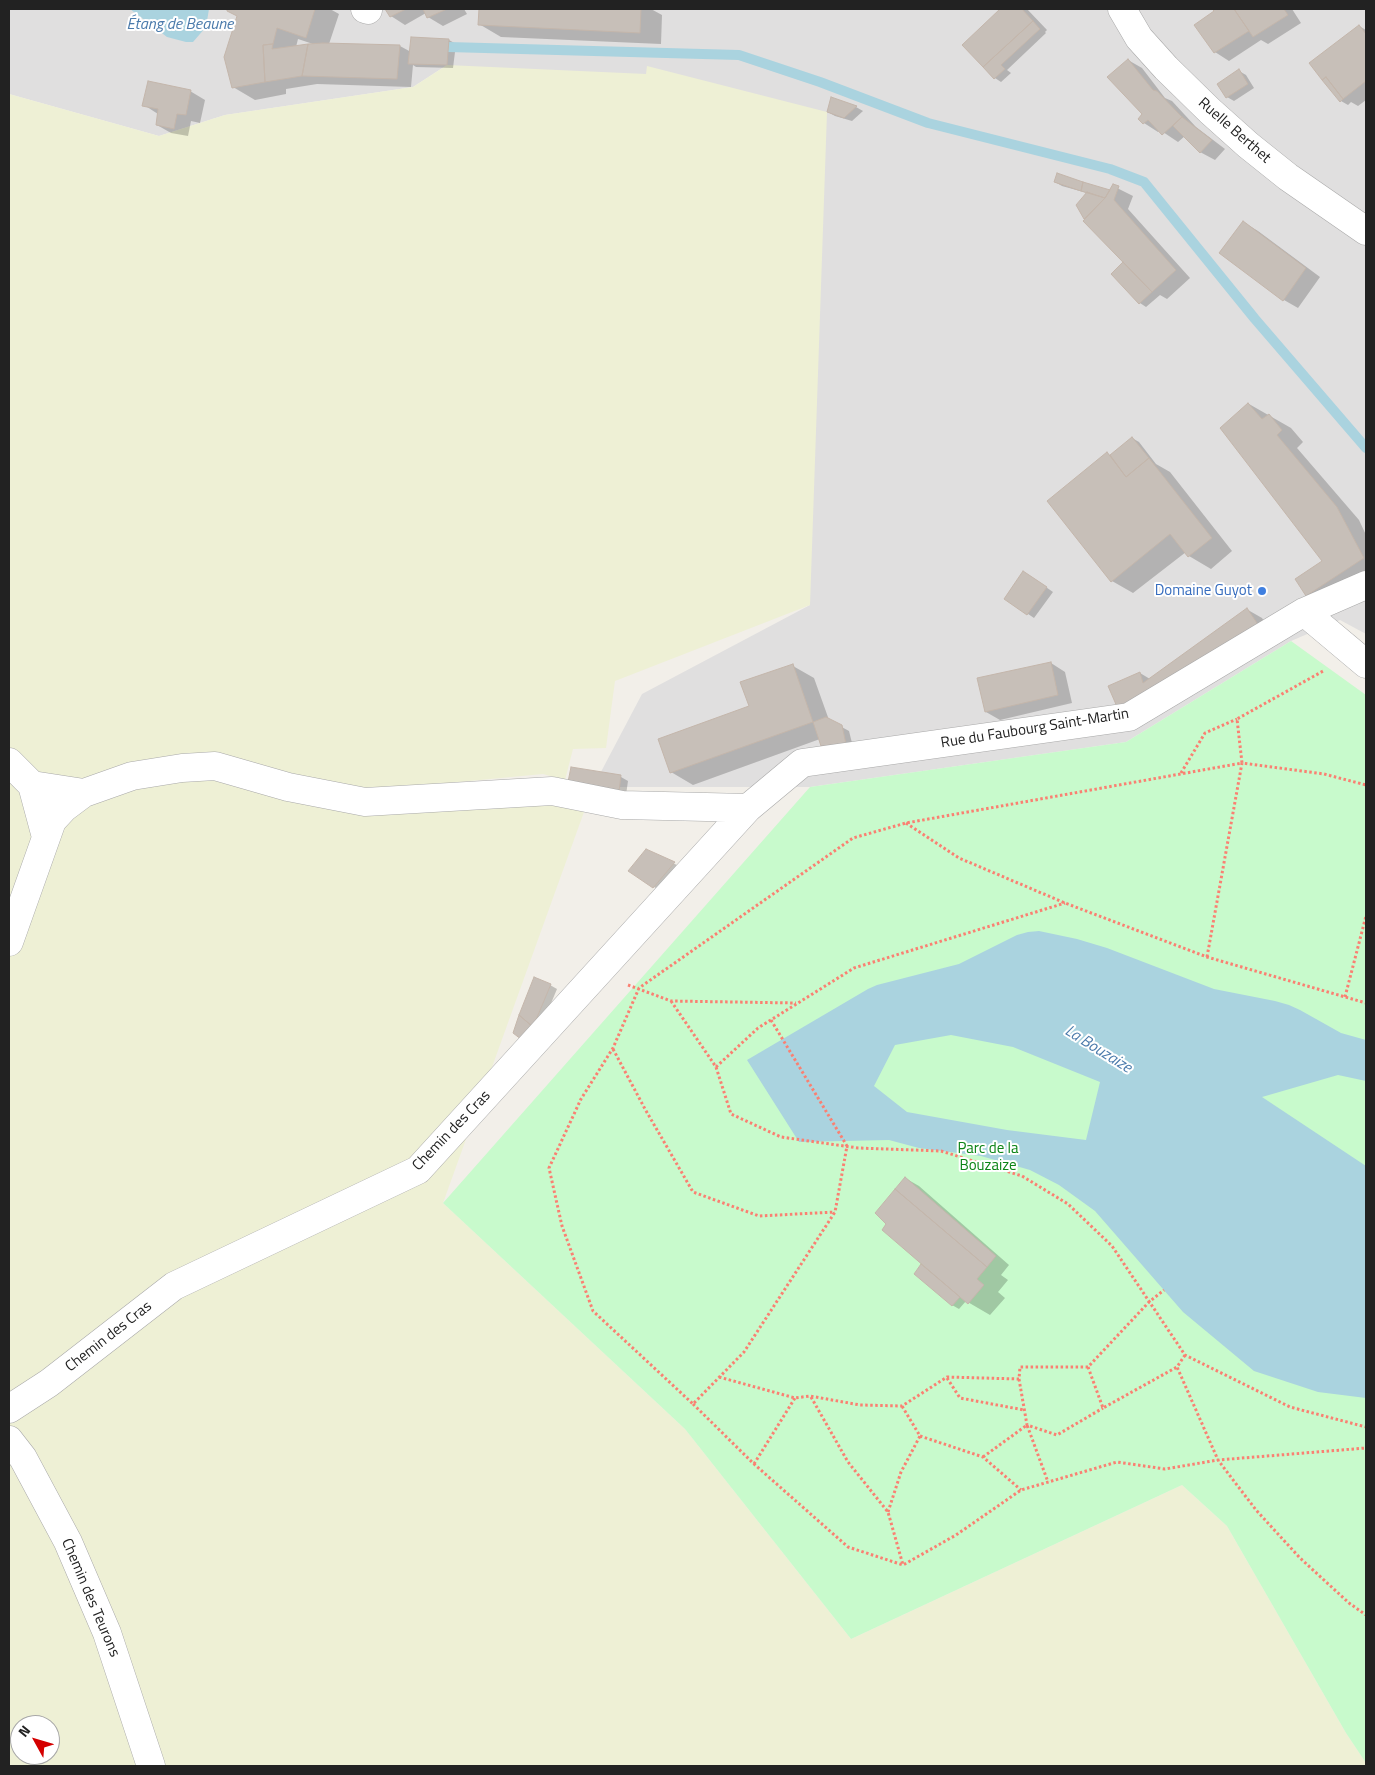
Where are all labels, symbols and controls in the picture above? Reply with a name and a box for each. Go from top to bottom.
water label: Étang de Beaune [126,15,234,35]
street label: Ruelle Berthet [1194,94,1274,168]
place label: Domaine Guyot [1155,582,1252,600]
marker: Domaine Guyot [1256,585,1268,597]
street label: Rue du Faubourg Saint-Martin [940,705,1130,753]
water label: La Bouzaize [1061,1022,1135,1078]
street label: Chemin des Cras [409,1087,495,1175]
park label: Parc de la Bouzaize [957,1140,1019,1175]
street label: Chemin des Cras [62,1298,156,1376]
street label: Chemin des Teurons [57,1536,123,1660]
north arrow [10,1715,60,1765]
text: N [13,1721,35,1741]

